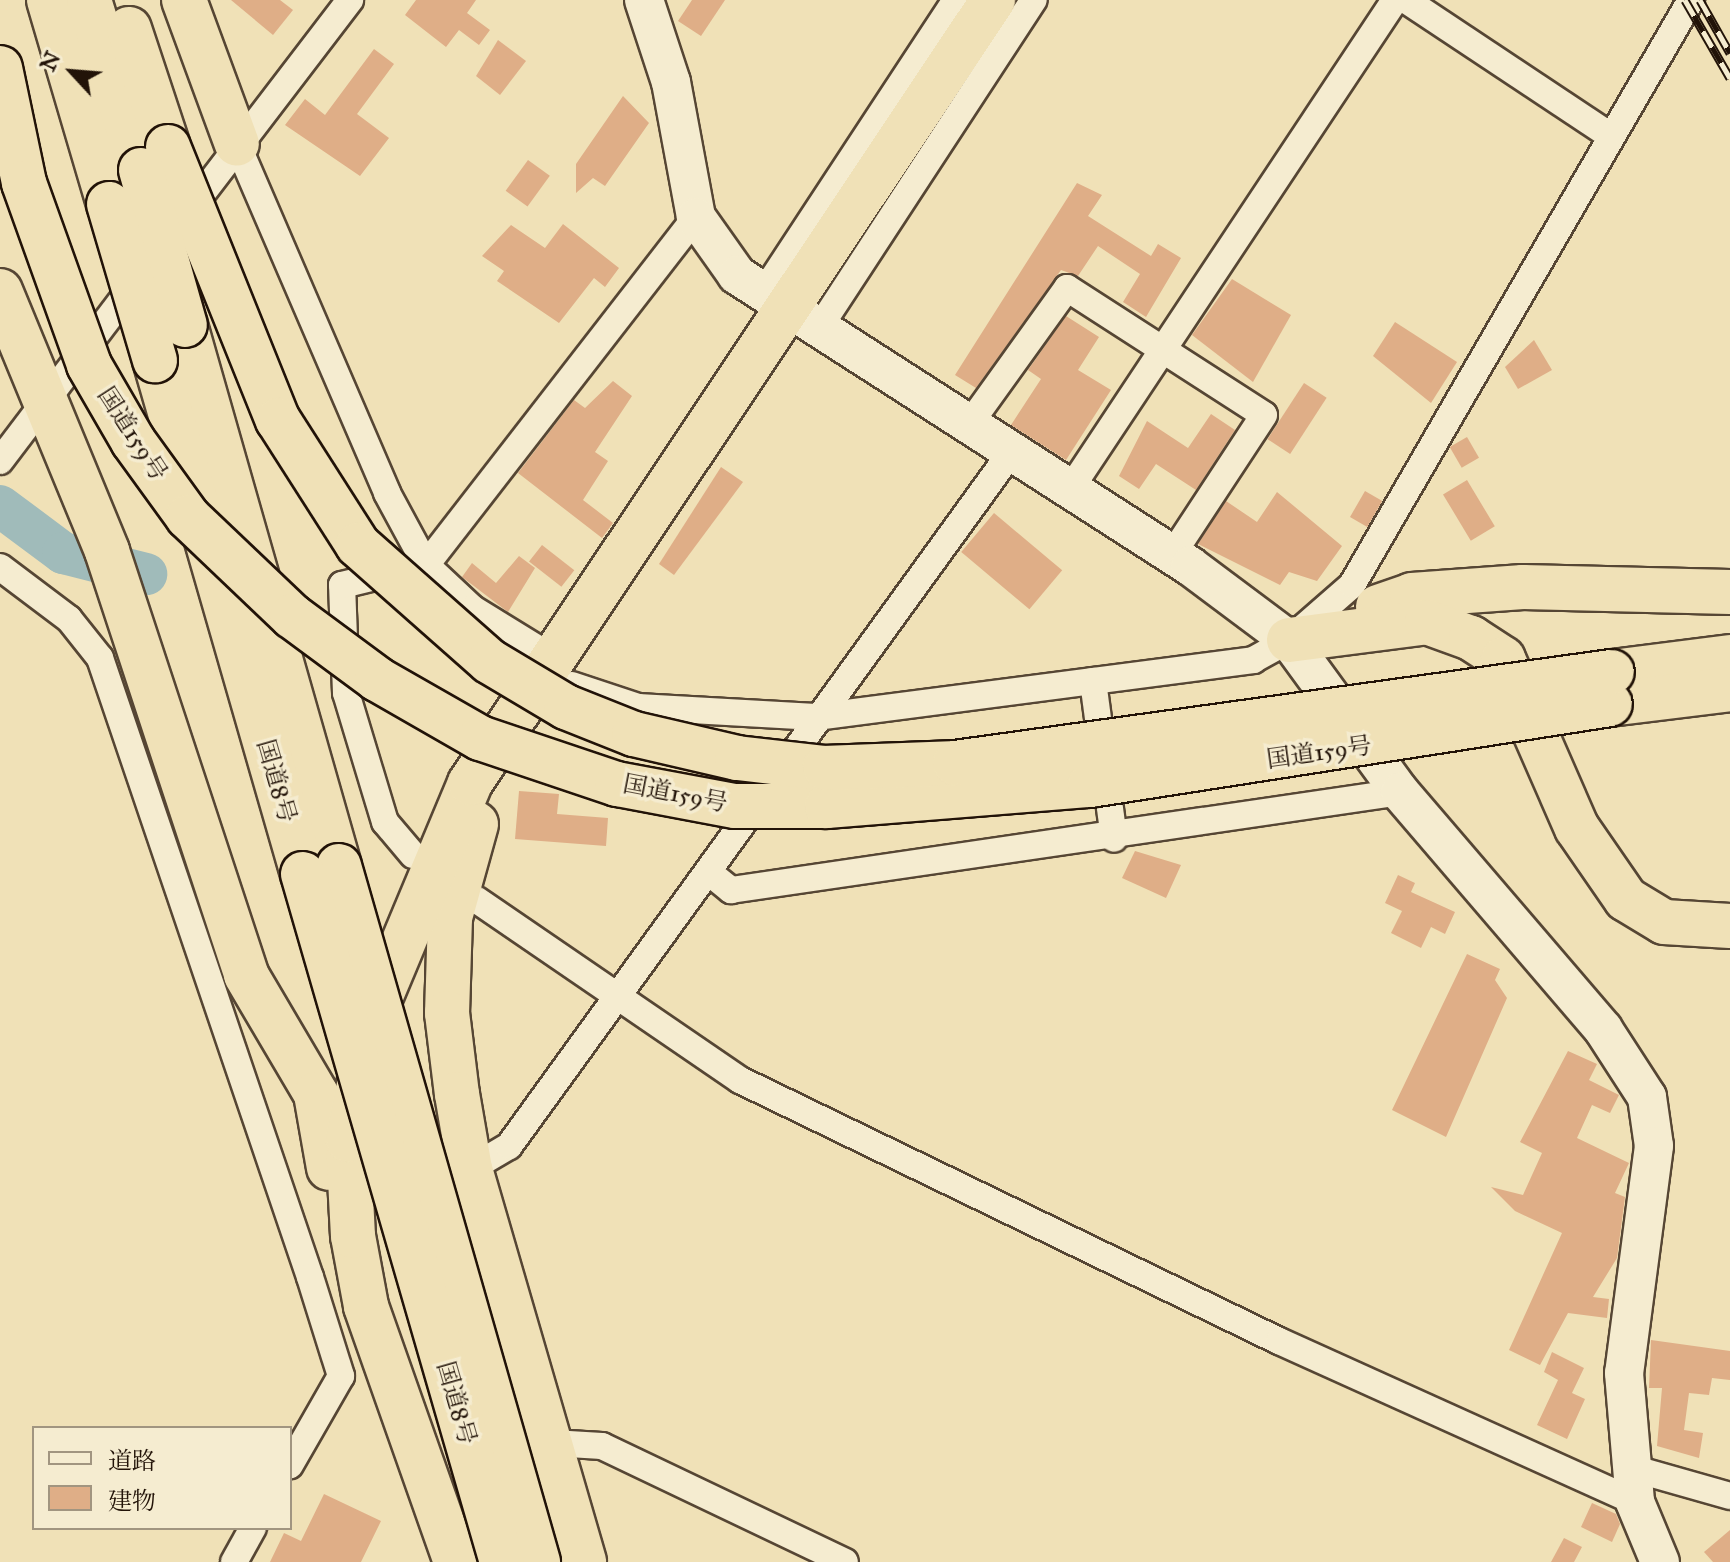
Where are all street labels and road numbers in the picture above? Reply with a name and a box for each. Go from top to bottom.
street label: 国道159号 [91,382,173,486]
street label: 国道159号 [1265,731,1373,775]
street label: 国道8号 [250,736,302,826]
street label: 国道159号 [621,770,729,818]
street label: 国道8号 [430,1358,482,1448]

